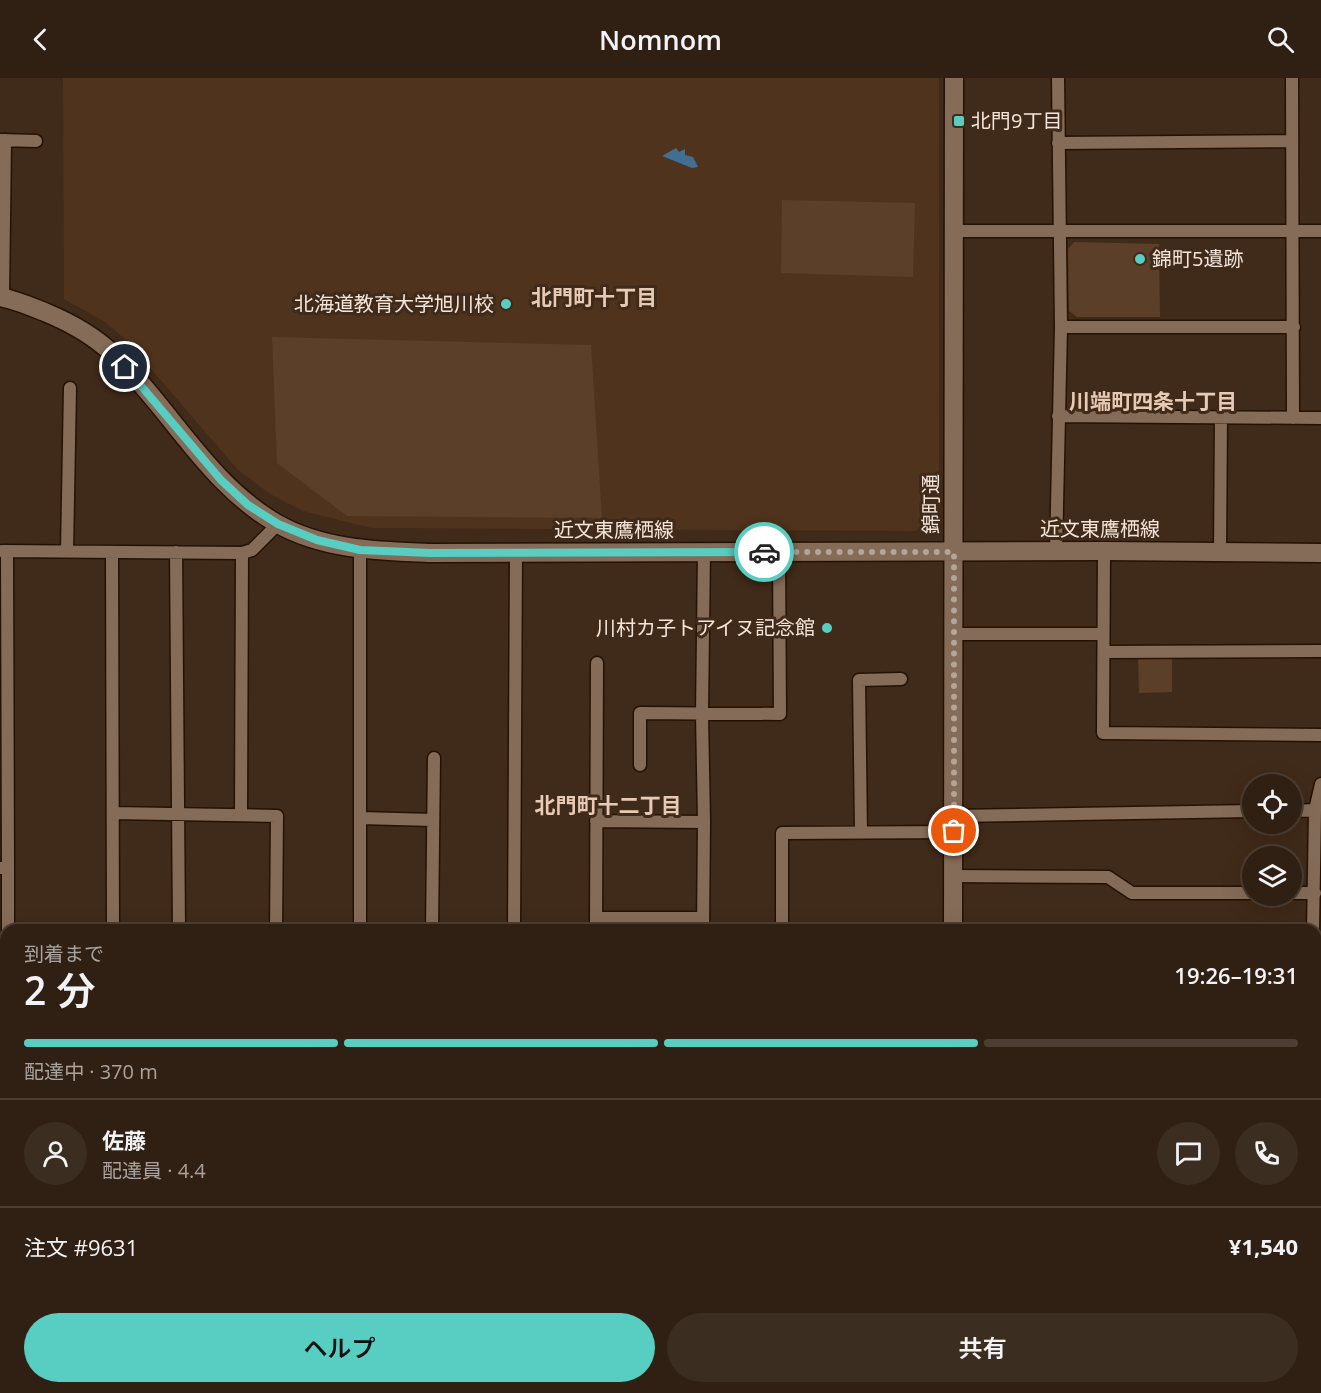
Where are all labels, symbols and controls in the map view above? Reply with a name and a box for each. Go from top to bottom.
text: Nomnom [599,21,722,58]
icon: back [24,23,57,56]
icon: search [1264,23,1297,56]
place label: 北門9丁目 [971,107,1062,134]
marker: 北門9丁目 [952,114,966,128]
place label: 錦町5遺跡 [1152,245,1243,272]
marker: 錦町5遺跡 [1133,252,1147,266]
district label: 北門町十丁目 [531,283,657,311]
place label: 北海道教育大学旭川校 [294,290,494,317]
marker: 北海道教育大学旭川校 [499,297,513,311]
pin [99,341,150,392]
icon: home [108,350,141,383]
district label: 川端町四条十丁目 [1069,387,1237,415]
street label: 錦町通 [917,474,944,534]
street label: 近文東鷹栖線 [1040,515,1160,542]
street label: 近文東鷹栖線 [554,516,674,543]
courier [734,522,794,582]
icon: car [748,536,781,569]
place label: 川村カ子トアイヌ記念館 [596,614,815,641]
marker: 川村カ子トアイヌ記念館 [820,621,834,635]
map controls [1242,774,1302,906]
button: locate [1242,774,1302,834]
district label: 北門町十二丁目 [535,791,682,819]
pin [928,805,979,856]
icon: bag [937,814,970,847]
button: layers [1242,846,1302,906]
text: 到着まで [24,940,104,967]
text: 19:26–19:31 [1174,960,1298,990]
text: 2 分 [24,963,95,1016]
text: 配達中 · 370 m [24,1058,158,1085]
button: person [24,1122,87,1185]
button: chat [1157,1122,1220,1185]
button: phone [1235,1122,1298,1185]
text: 佐藤 [102,1125,146,1155]
text: 配達員 · 4.4 [102,1157,206,1184]
text: ¥1,540 [1229,1231,1298,1261]
text: 注文 #9631 [24,1232,138,1262]
button: ヘルプ [24,1313,655,1382]
button: 共有 [667,1313,1298,1382]

